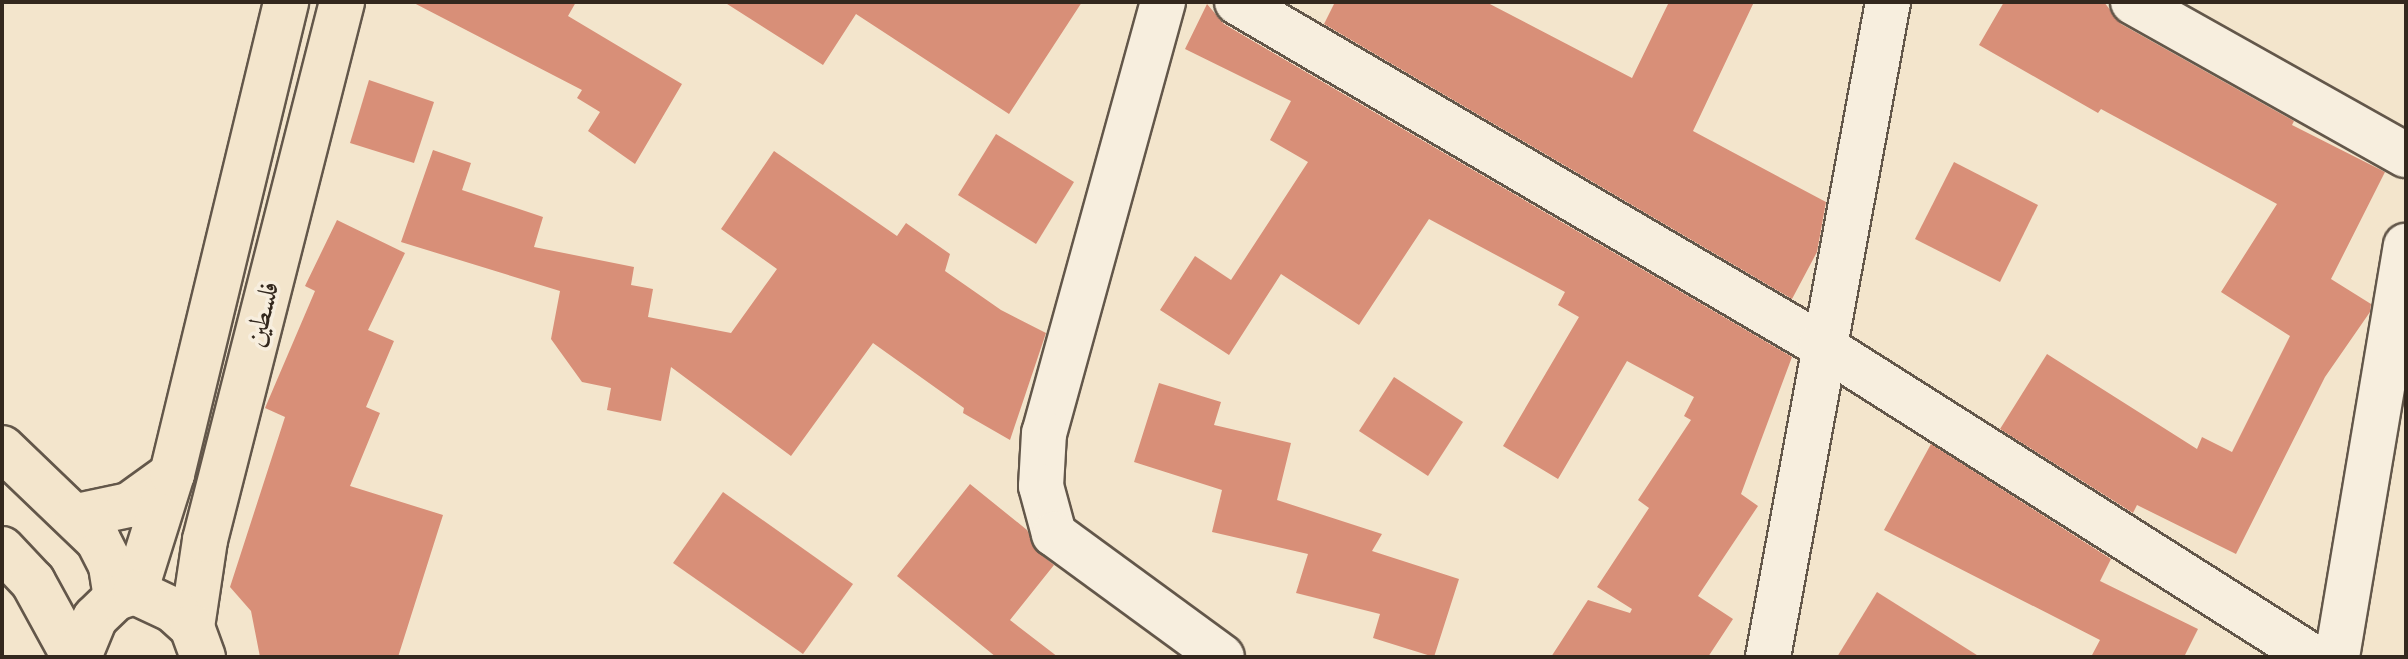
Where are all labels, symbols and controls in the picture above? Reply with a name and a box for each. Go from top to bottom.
street label: فلسطين [238,278,286,350]

